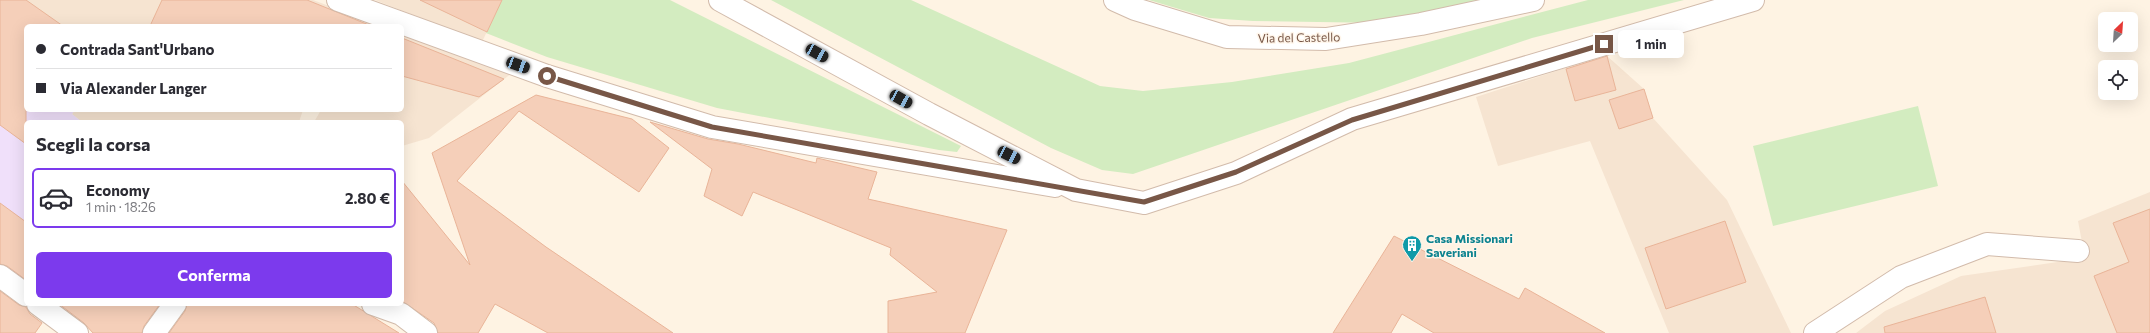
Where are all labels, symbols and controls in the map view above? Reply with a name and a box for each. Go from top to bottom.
north arrow [2098,12,2138,52]
map controls [2098,12,2138,100]
street label: Via del Castello [1257,29,1341,45]
callout: 1 min [1618,30,1684,58]
route end [1595,35,1613,53]
text: 1 min [1636,36,1666,52]
text: Contrada Sant'Urbano [60,40,215,58]
car [804,42,830,64]
car [505,55,531,75]
button: locate [2098,60,2138,100]
route start [538,67,556,85]
text: Via Alexander Langer [60,79,207,97]
car [888,88,914,110]
text: Scegli la corsa [36,133,151,155]
car [996,144,1022,166]
icon: car [38,180,74,216]
text: Economy [86,181,150,199]
text: 2.80 € [345,189,390,207]
text: 1 min · 18:26 [86,199,156,215]
place label: Casa Missionari Saveriani [1426,231,1513,259]
building icon: Casa Missionari Saveriani [1401,234,1423,262]
button: Conferma [36,252,392,298]

